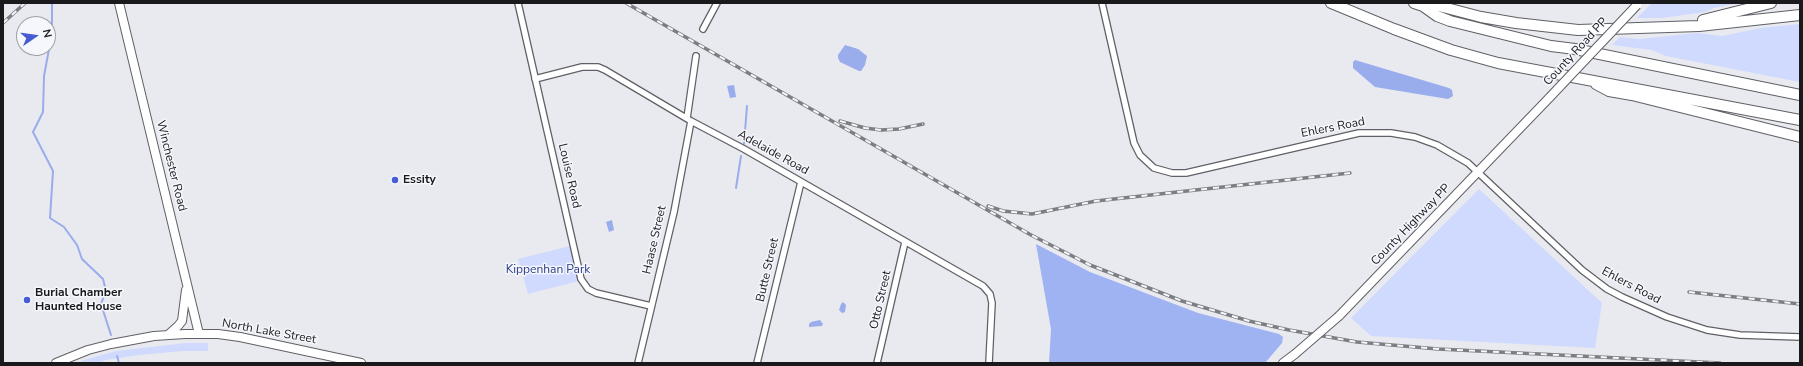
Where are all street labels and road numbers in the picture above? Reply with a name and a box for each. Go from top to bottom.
street label: County Road PP [1541,15,1611,89]
street label: Ehlers Road [1300,115,1366,141]
street label: Winchester Road [153,119,189,213]
street label: Adelaide Road [735,128,811,178]
street label: Louise Road [555,142,583,210]
street label: County Highway PP [1368,181,1454,269]
street label: Haase Street [640,204,670,276]
street label: Butte Street [754,237,782,303]
street label: Ehlers Road [1599,264,1663,308]
street label: Otto Street [867,269,895,331]
street label: North Lake Street [221,317,317,347]

